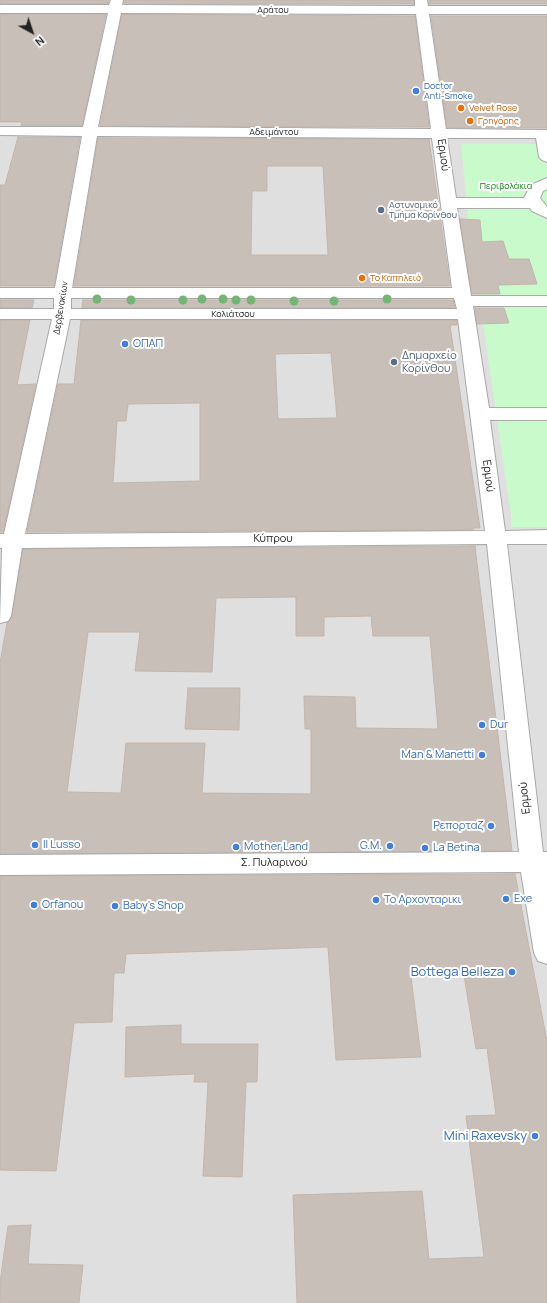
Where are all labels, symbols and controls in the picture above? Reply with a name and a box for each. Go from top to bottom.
street label: Αράτου [257,5,289,15]
north arrow [12,12,52,52]
text: N [32,33,48,50]
place label: Doctor Anti-Smoke [424,81,473,102]
marker: Doctor Anti-Smoke [411,86,421,96]
marker: Velvet Rose [456,103,466,113]
place label: Velvet Rose [469,103,517,113]
marker: Γρηγόρης [465,116,475,126]
place label: Γρηγόρης [478,116,519,126]
street label: Αδειμάντου [249,127,299,137]
street label: Ερμού [434,138,452,172]
park label: Περιβολάκια [480,181,532,191]
place label: Αστυνομικό Τμήμα Κορίνθου [389,200,457,221]
marker: Αστυνομικό Τμήμα Κορίνθου [376,205,386,215]
marker: Το Καπηλειὀ [357,273,367,283]
place label: Το Καπηλειὀ [370,273,421,283]
street label: Δερβενακίων [51,281,71,335]
street label: Κολιάτσου [211,309,255,319]
place label: ΟΠΑΠ [133,337,163,351]
marker: ΟΠΑΠ [120,339,130,349]
place label: Δημαρχείο Κορίνθου [402,349,457,375]
marker: Δημαρχείο Κορίνθου [389,357,399,367]
street label: Ερμού [479,459,497,493]
street label: Κύπρου [253,532,293,546]
place label: Dur [490,718,508,732]
marker: Dur [477,720,487,730]
place label: Man & Manetti [402,748,474,762]
marker: Man & Manetti [477,750,487,760]
street label: Ερμού [517,781,533,815]
place label: Ρεπορταζ [433,819,483,833]
marker: Ρεπορταζ [486,821,496,831]
place label: Il Lusso [43,838,81,852]
place label: G.M. [360,839,382,853]
marker: Il Lusso [30,840,40,850]
place label: Mother Land [244,840,308,854]
marker: G.M. [385,841,395,851]
place label: La Betina [433,841,480,855]
marker: Mother Land [231,842,241,852]
marker: La Betina [420,843,430,853]
street label: Σ. Πυλαρινού [241,856,307,870]
place label: Exe [514,892,532,906]
place label: Το Αρχονταρικι [384,893,461,907]
marker: Exe [501,894,511,904]
marker: Το Αρχονταρικι [371,895,381,905]
place label: Orfanou [42,898,83,912]
place label: Baby's Shop [123,899,184,913]
marker: Orfanou [29,900,39,910]
marker: Baby's Shop [110,901,120,911]
place label: Bottega Belleza [411,964,504,980]
marker: Bottega Belleza [507,967,517,977]
place label: Mini Raxevsky [444,1128,527,1144]
marker: Mini Raxevsky [530,1131,540,1141]

